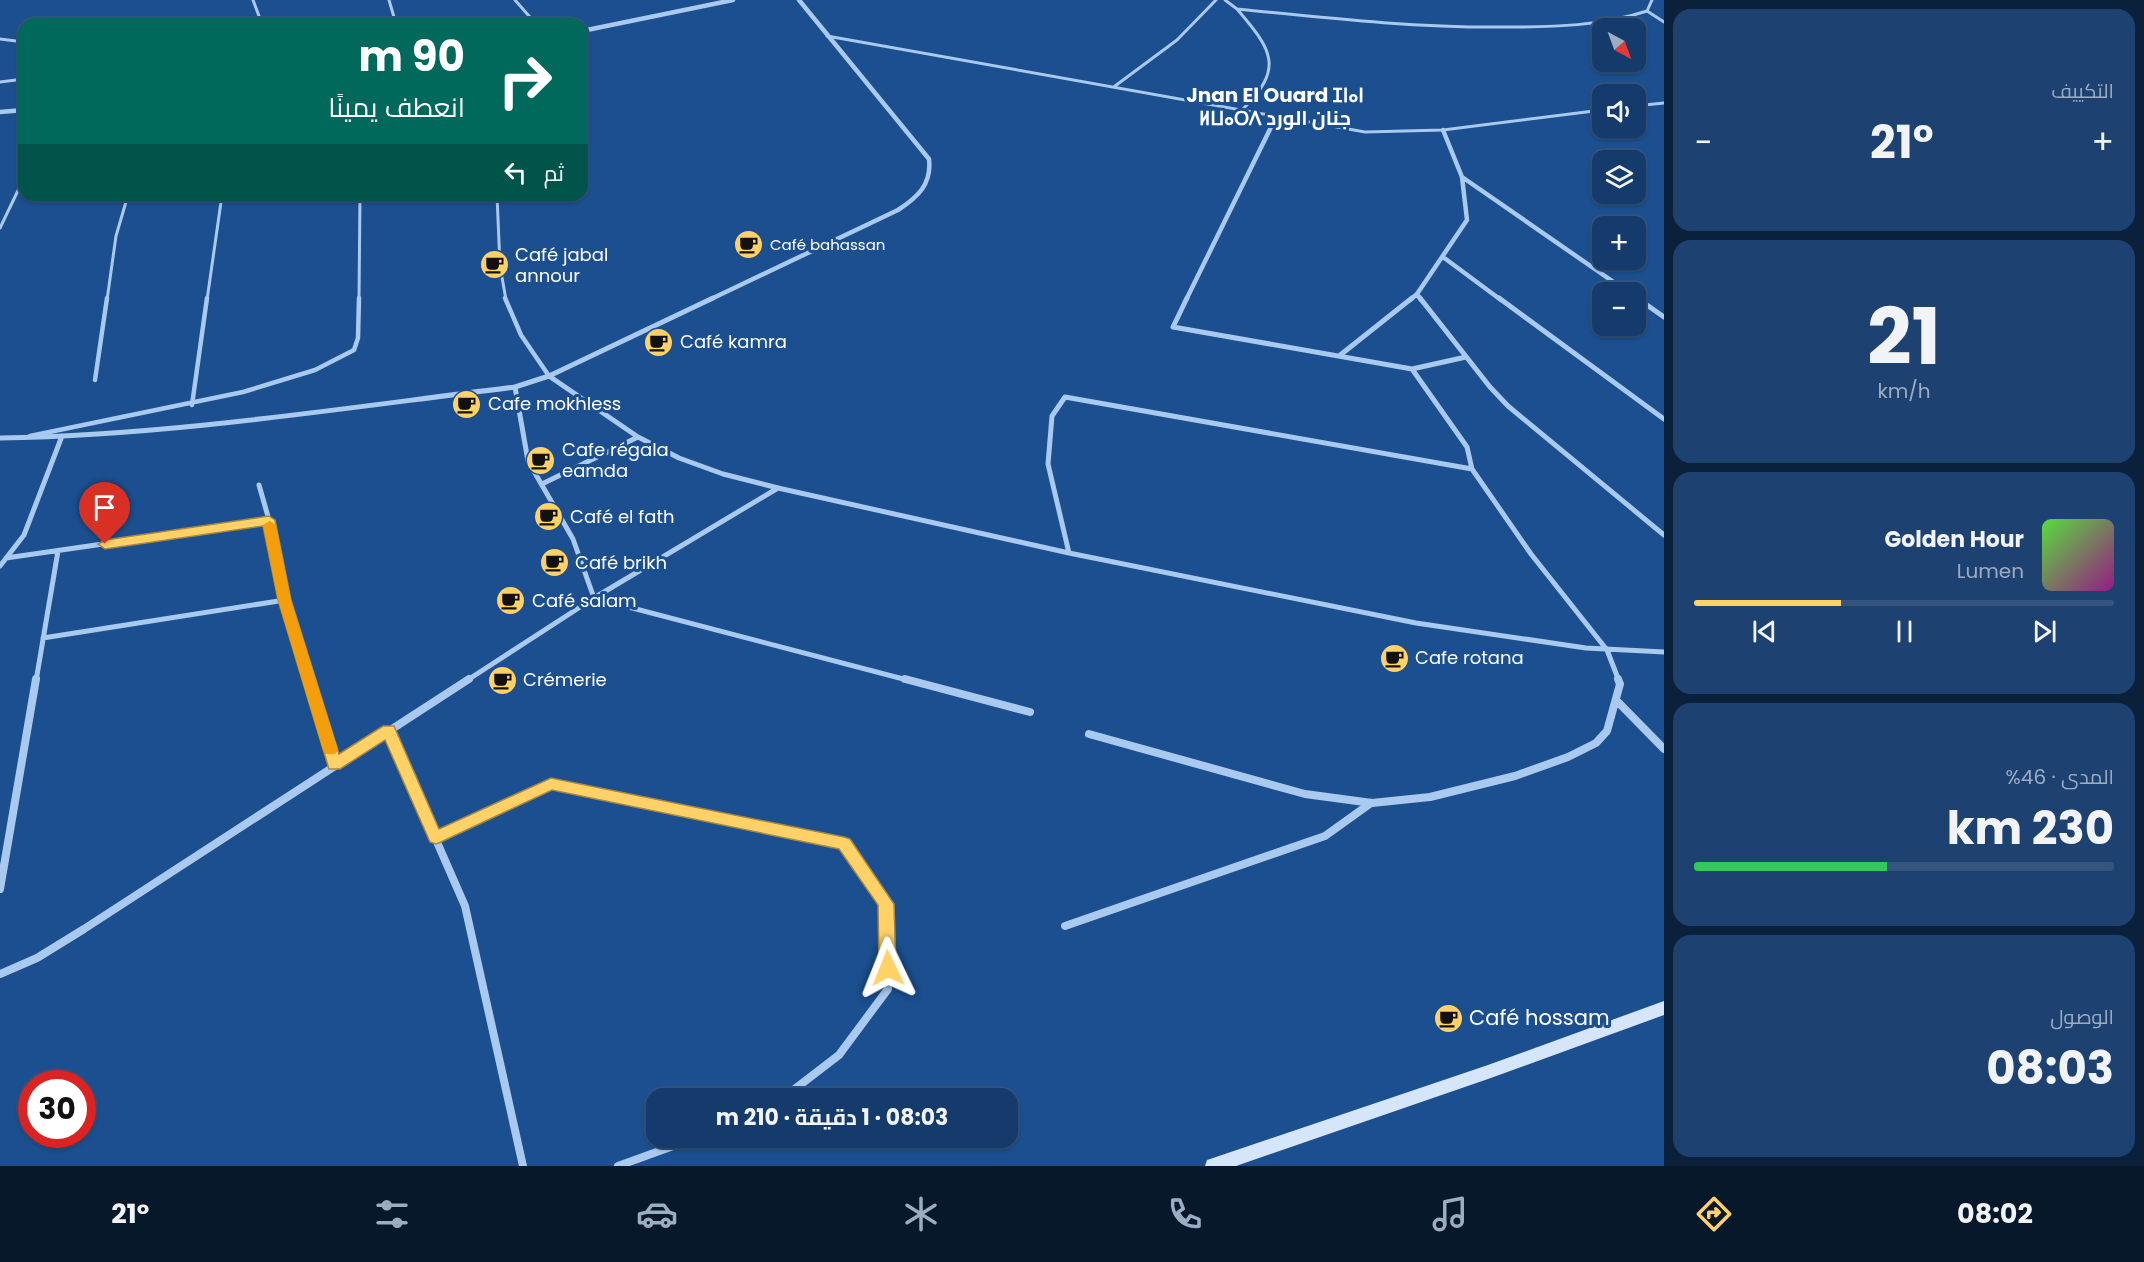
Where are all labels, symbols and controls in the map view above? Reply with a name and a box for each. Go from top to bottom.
north arrow [1592,18,1646,72]
map controls [1592,18,1646,336]
text: 90 m [358,27,465,86]
icon: right [486,42,564,120]
text: التكييف [2051,77,2114,105]
district label: Jnan El Ouard ⵊⵏⴰⵏ ⵍⵡⴰⵔⴷ جنان الورد [1186,81,1364,132]
button: sound [1592,84,1646,138]
text: انعطف يمينًا [328,89,465,126]
text: 21° [1870,111,1934,174]
text: − [1694,119,1712,166]
text: + [2091,119,2114,166]
button: layers [1592,150,1646,204]
icon: left [499,156,532,189]
text: ثم [544,158,564,189]
button: + [1592,216,1646,270]
cafe icon: Café bahassan [733,229,765,261]
place label: Café bahassan [770,234,885,255]
place label: Café jabal annour [515,242,608,288]
cafe icon: Café jabal annour [478,249,510,281]
button: − [1592,282,1646,336]
text: 21 [1867,282,1941,391]
cafe icon: Café kamra [643,326,675,358]
place label: Café kamra [680,329,787,354]
text: km/h [1877,377,1931,405]
cafe icon: Cafe mokhless [451,388,483,420]
place label: Cafe mokhless [488,391,621,416]
place label: Cafe régala eamda [562,437,669,483]
cafe icon: Cafe régala eamda [525,444,557,476]
pin [79,482,130,544]
icon: arrive [88,491,121,524]
cafe icon: Café el fath [533,501,565,533]
place label: Café el fath [570,504,675,529]
text: Golden Hour [1884,524,2024,555]
cafe icon: Café brikh [538,547,570,579]
place label: Café brikh [575,550,667,575]
text: Lumen [1957,557,2024,585]
cafe icon: Café salam [495,585,527,617]
place label: Café salam [532,588,637,613]
icon: previous [1748,615,1781,648]
icon: pause [1888,615,1921,648]
icon: next [2028,615,2061,648]
cafe icon: Cafe rotana [1378,642,1410,674]
place label: Cafe rotana [1415,645,1524,670]
cafe icon: Crémerie [486,664,518,696]
place label: Crémerie [523,667,607,692]
text: المدى · 46% [2006,763,2114,791]
text: 230 km [1947,797,2114,860]
position arrow [856,936,920,1000]
cafe icon: Café hossam [1432,1002,1464,1034]
place label: Café hossam [1469,1003,1610,1032]
text: الوصول [2050,1003,2114,1031]
text: 08:03 [1986,1037,2114,1100]
speed limit sign: 30 [18,1070,96,1148]
text: 08:03 · 1 دقيقة · 210 m [716,1102,948,1133]
icon: filters [371,1193,413,1235]
icon: car [636,1193,678,1235]
icon: climate [900,1193,942,1235]
icon: phone [1164,1193,1206,1235]
icon: music [1429,1193,1471,1235]
icon: directions [1693,1193,1735,1235]
text: 21° [111,1195,149,1232]
text: 08:02 [1957,1195,2033,1232]

